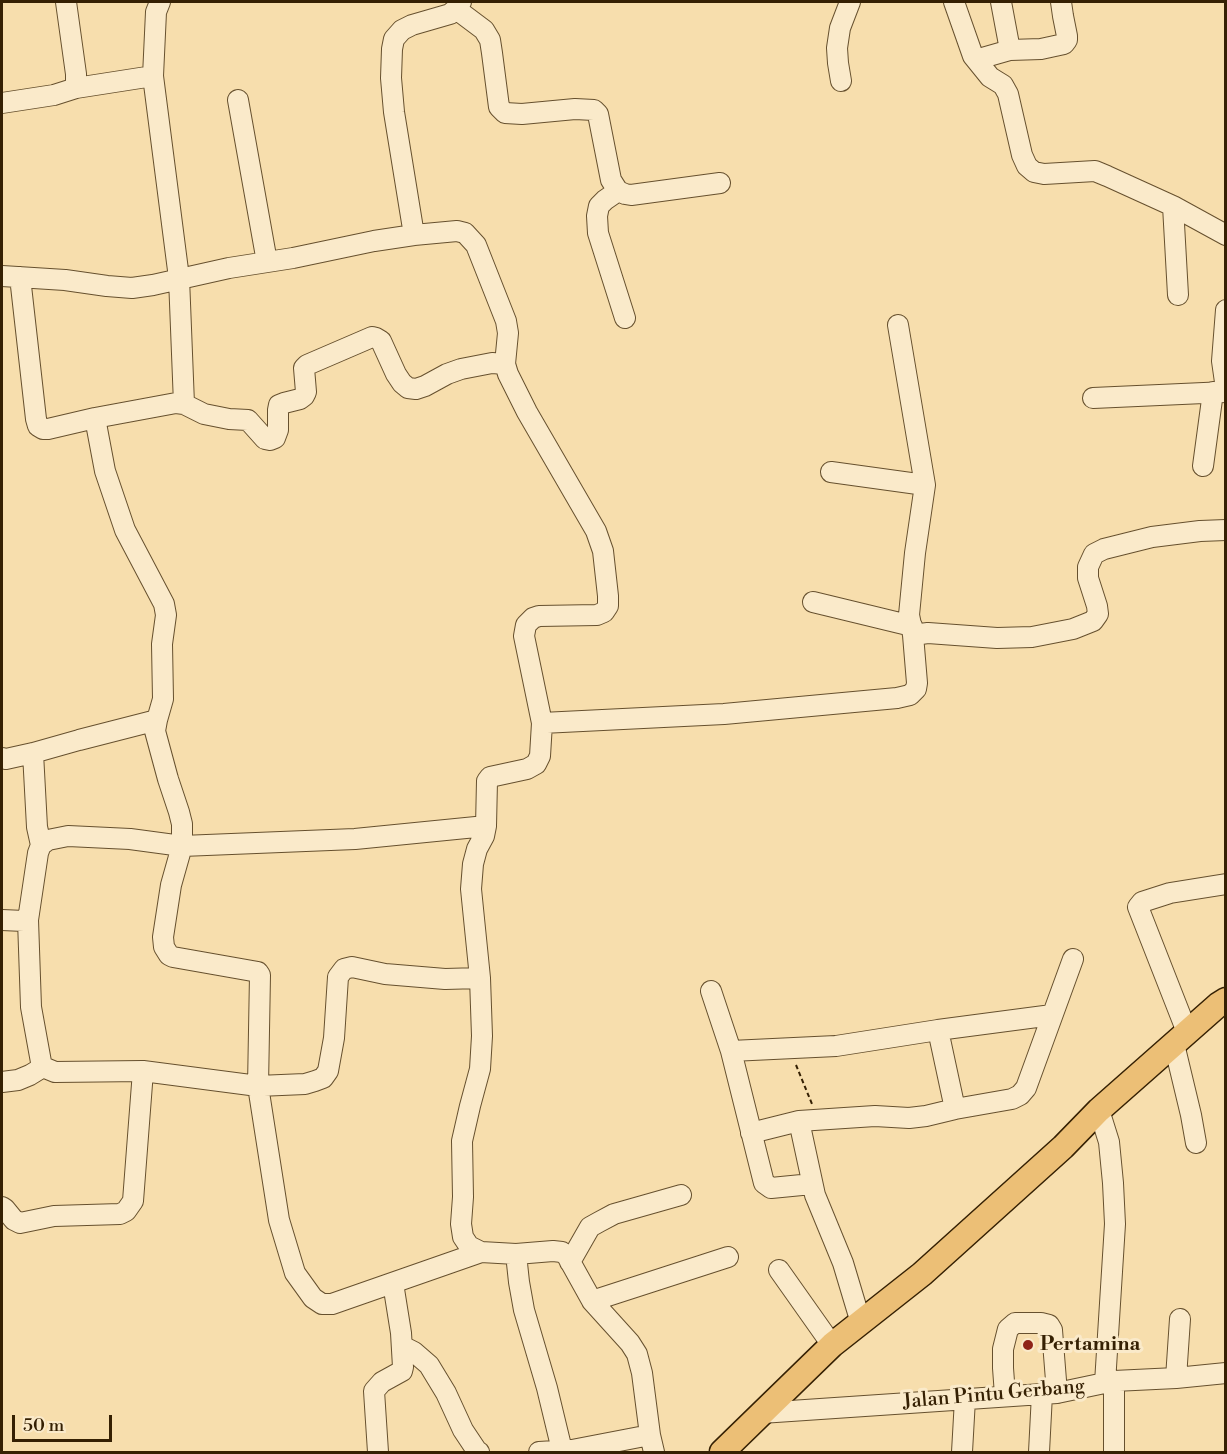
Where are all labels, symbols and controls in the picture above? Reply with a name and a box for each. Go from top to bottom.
place label: Pertamina [1040,1333,1140,1357]
marker: Pertamina [1021,1338,1035,1352]
street label: Jalan Pintu Gerbang [902,1375,1086,1415]
scale bar [15,1403,116,1441]
text: 50 m [23,1414,64,1437]

